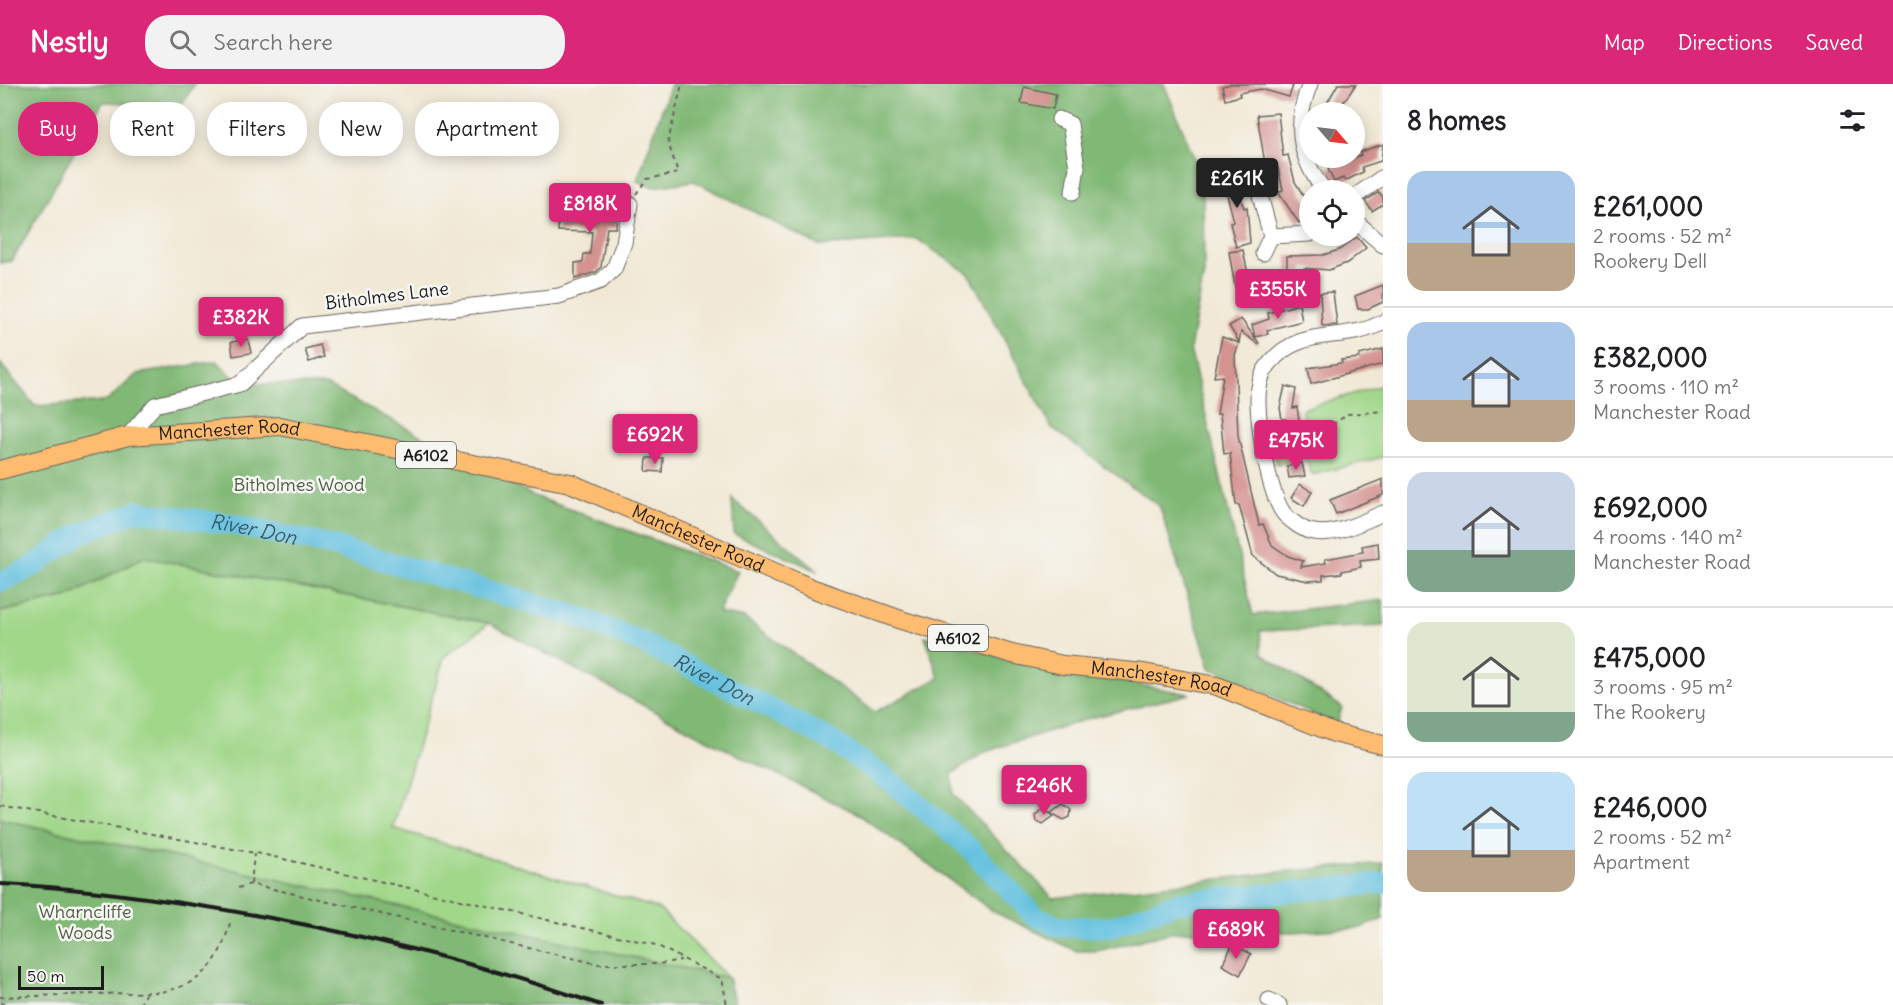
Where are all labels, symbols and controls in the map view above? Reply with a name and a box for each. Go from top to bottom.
search box [145,15,565,69]
text: Nestly [30,24,109,60]
icon: search [166,26,199,59]
text: Search here [214,28,333,56]
text: Map [1604,29,1645,56]
text: Directions [1678,29,1772,56]
text: Saved [1805,29,1863,56]
chip: Buy [18,102,98,156]
chip: Rent [110,102,195,156]
chip: Filters [207,102,307,156]
chip: New [319,102,403,156]
chip: Apartment [415,102,559,156]
north arrow [1299,102,1365,168]
map controls [1299,102,1365,246]
text: 8 homes [1407,104,1506,137]
icon: filters [1836,104,1869,137]
pin: £261K [1195,158,1279,209]
text: £261K [1210,165,1264,190]
button: locate [1299,180,1365,246]
pin: £818K [548,183,632,234]
text: £818K [563,190,617,215]
text: £261,000 [1593,190,1703,223]
icon: home [1455,195,1527,267]
text: 2 rooms · 52 m² [1593,223,1732,248]
text: Rookery Dell [1593,248,1707,273]
pin: £355K [1236,269,1320,320]
text: £355K [1249,276,1307,301]
street label: Bitholmes Lane [324,277,450,315]
pin: £382K [199,297,283,348]
text: £382K [213,304,269,329]
text: £382,000 [1593,341,1708,374]
icon: home [1455,346,1527,418]
text: 3 rooms · 110 m² [1593,374,1739,399]
text: Manchester Road [1593,399,1751,424]
street label: Manchester Road [158,414,303,445]
pin: £692K [613,414,697,465]
pin: £475K [1254,420,1338,471]
text: £692K [626,421,684,446]
text: £475K [1268,427,1324,452]
road number: A6102 [396,442,456,468]
park label: Bitholmes Wood [234,473,365,496]
text: £692,000 [1593,491,1708,524]
icon: home [1455,496,1527,568]
street label: Manchester Road [629,499,768,577]
water label: River Don [209,508,299,550]
text: 4 rooms · 140 m² [1593,524,1743,549]
text: Manchester Road [1593,549,1751,574]
road number: A6102 [928,625,988,651]
text: £475,000 [1593,641,1706,674]
icon: home [1455,646,1527,718]
water label: River Don [669,648,759,710]
street label: Manchester Road [1090,656,1235,702]
text: 3 rooms · 95 m² [1593,674,1733,699]
text: The Rookery [1593,699,1706,724]
pin: £246K [1002,765,1086,816]
text: £246K [1016,772,1072,797]
text: £246,000 [1593,791,1708,824]
icon: home [1455,796,1527,868]
text: 2 rooms · 52 m² [1593,824,1732,849]
text: Apartment [1593,849,1690,874]
park label: Wharncliffe Woods [38,900,132,944]
pin: £689K [1194,909,1278,960]
text: £689K [1207,916,1265,941]
scale bar [18,963,104,990]
text: 50 m [27,966,65,986]

